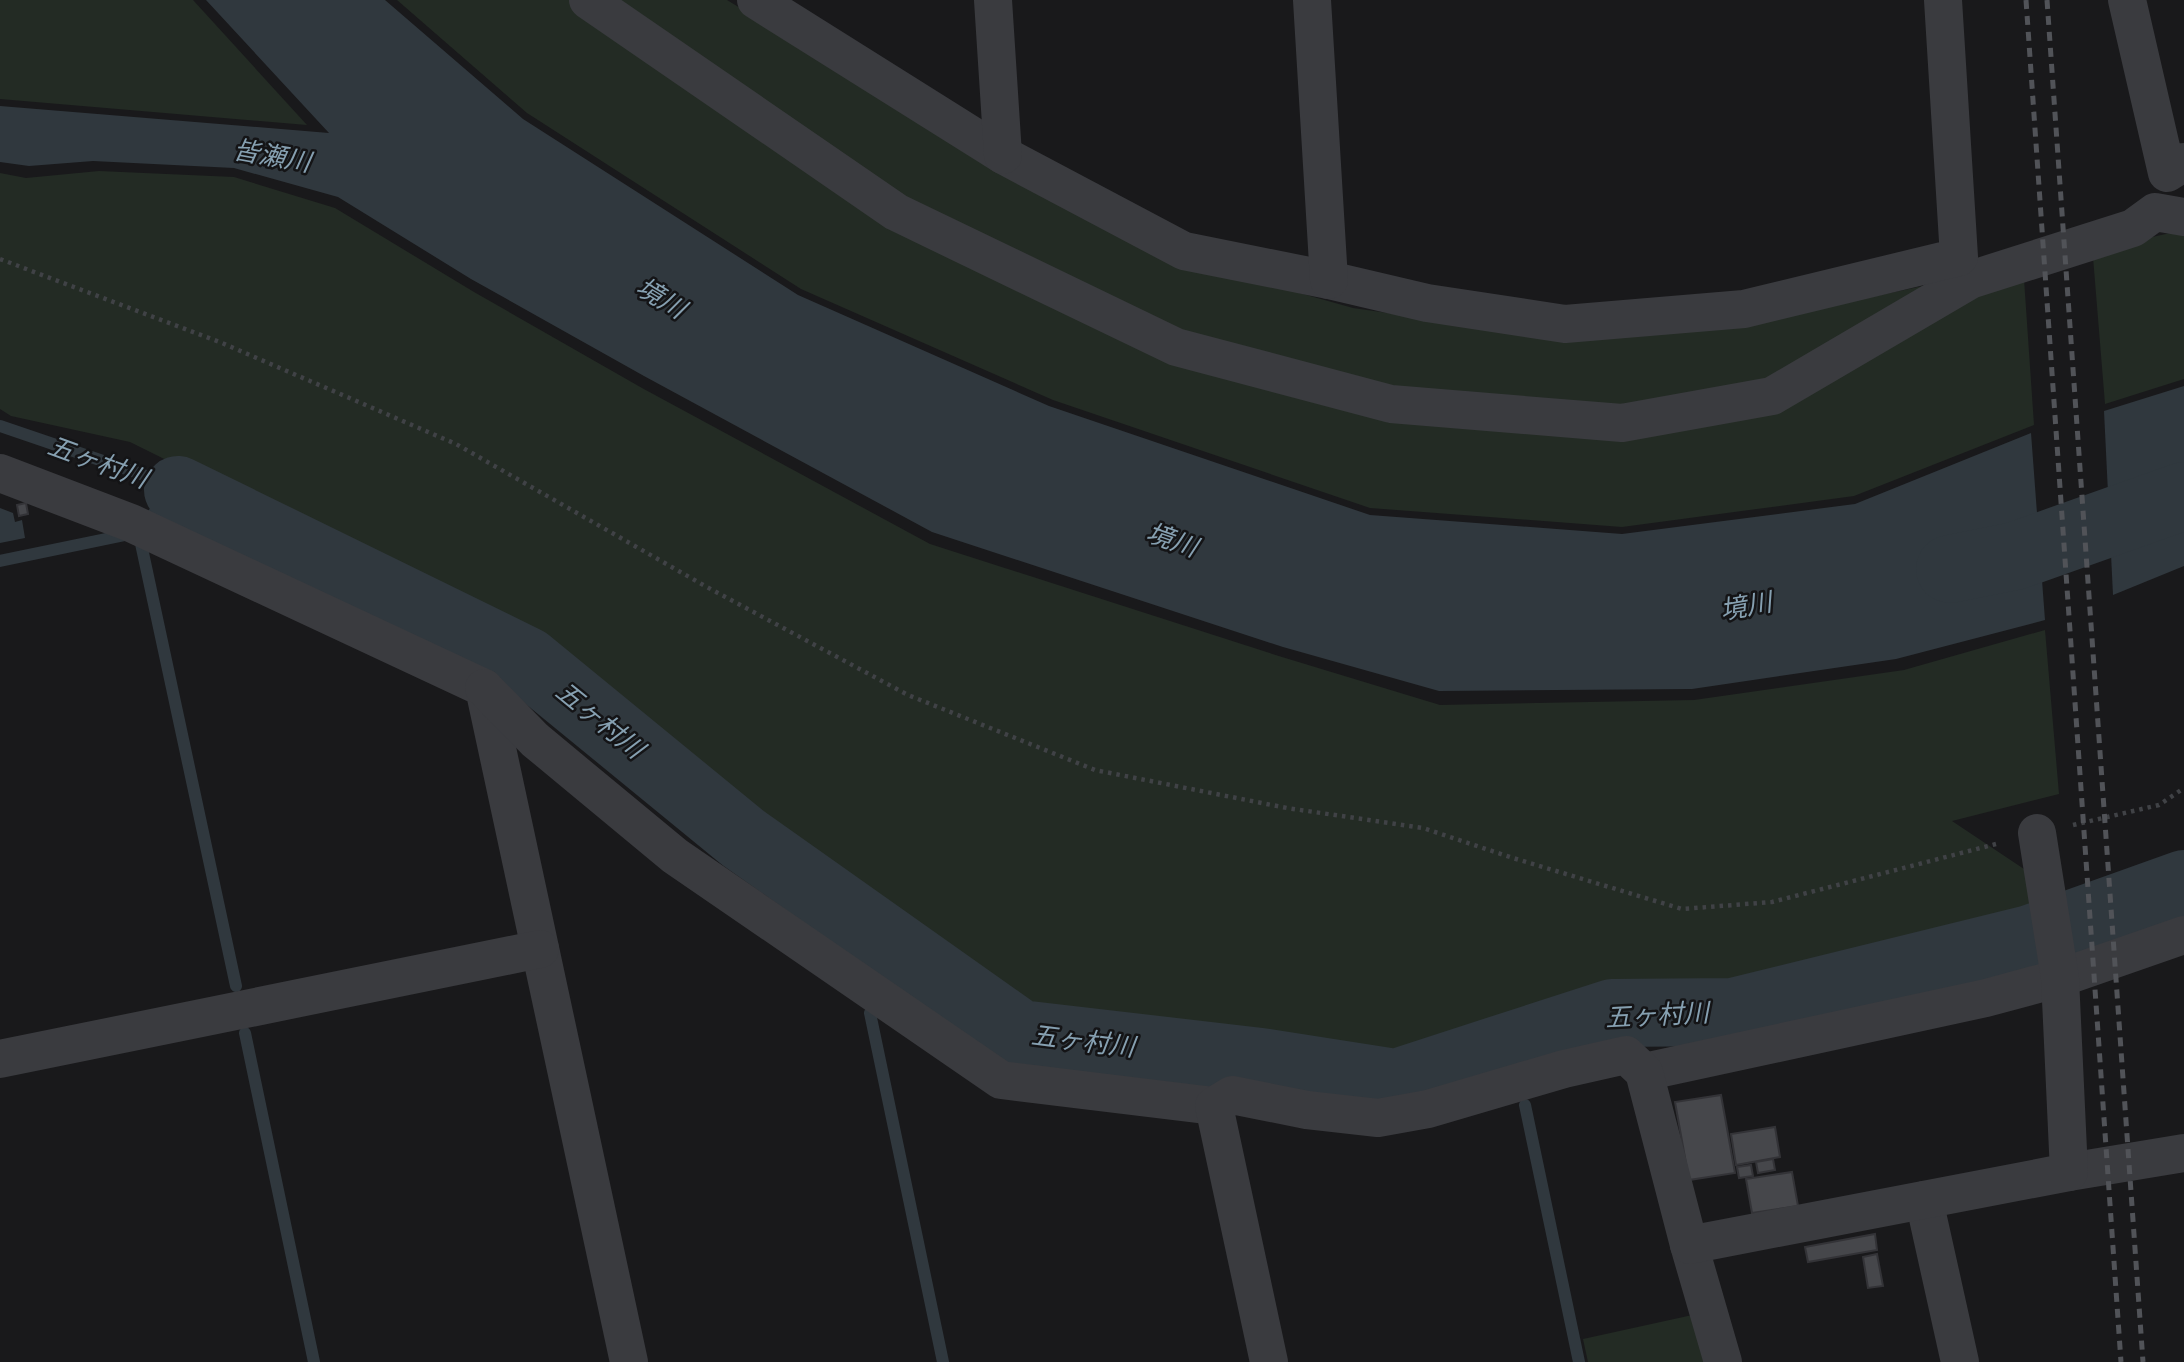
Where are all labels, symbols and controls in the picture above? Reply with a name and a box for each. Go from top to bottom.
water label: 皆瀬川 [230,131,316,182]
water label: 境川 [629,269,695,329]
water label: 五ヶ村川 [43,427,156,499]
water label: 境川 [1141,515,1205,567]
water label: 境川 [1717,583,1778,629]
water label: 五ヶ村川 [548,673,654,769]
water label: 五ヶ村川 [1604,994,1713,1037]
water label: 五ヶ村川 [1029,1017,1140,1067]

